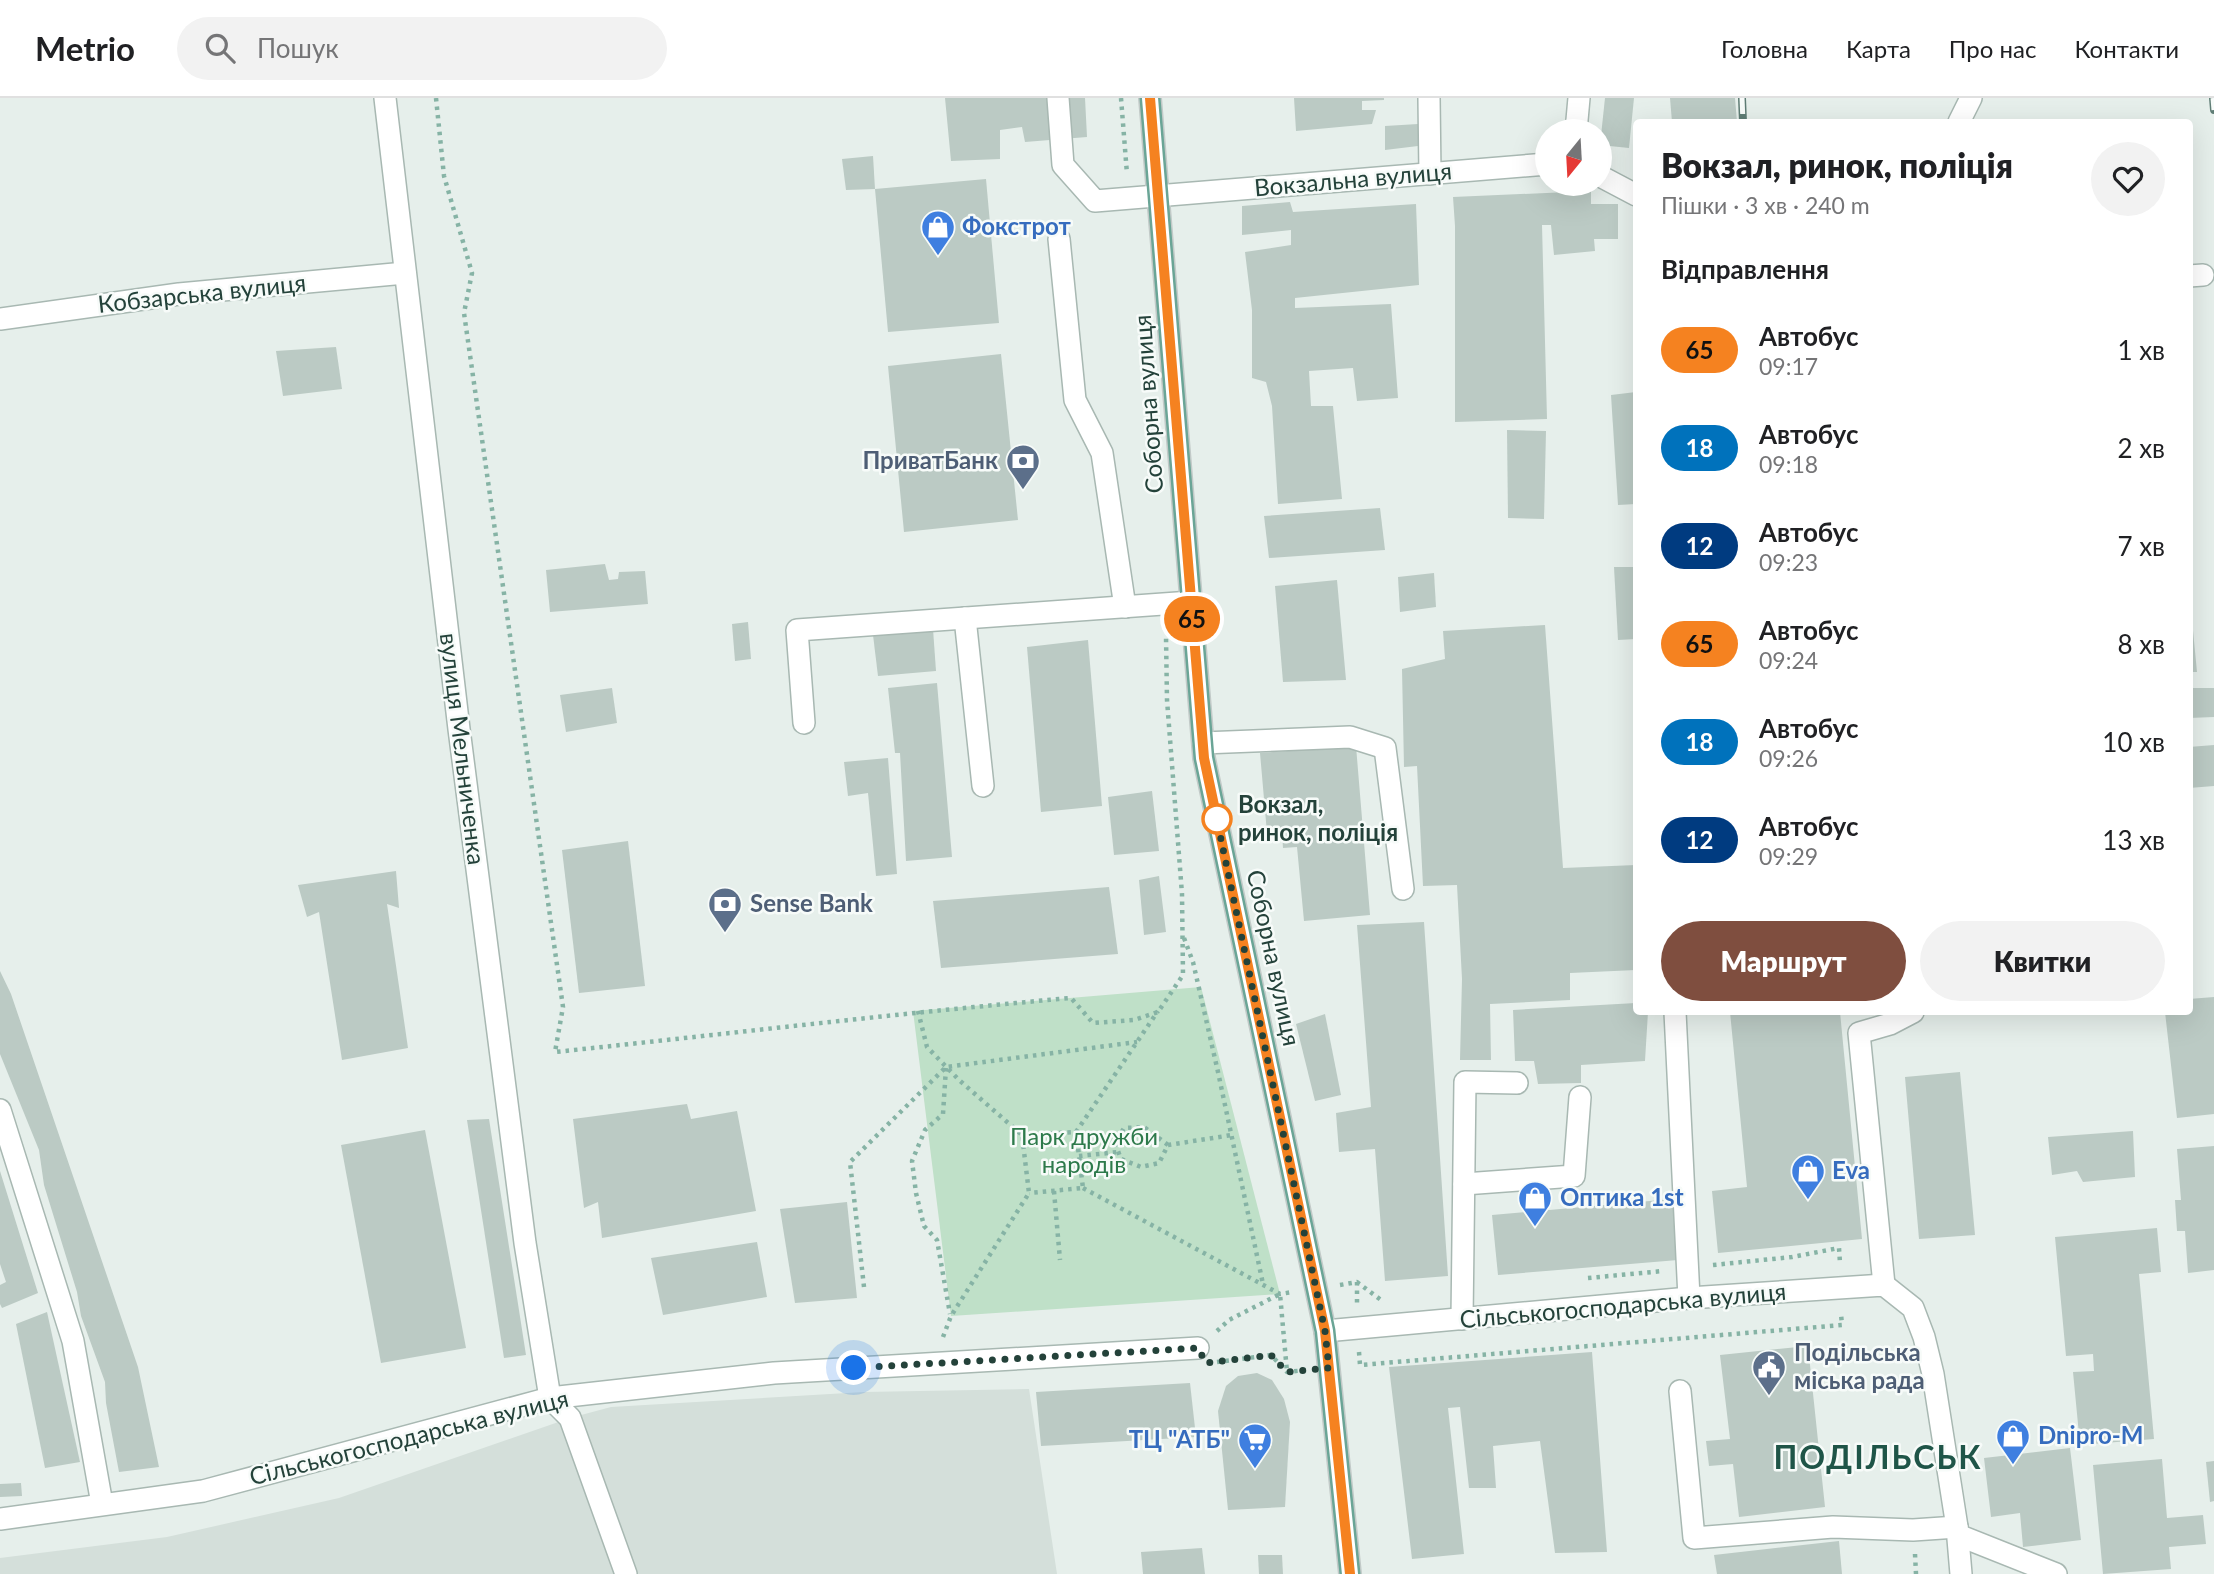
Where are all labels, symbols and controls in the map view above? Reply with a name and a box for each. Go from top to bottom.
search box [177,17,667,80]
text: Metrio [35,28,135,68]
icon: search [201,29,239,67]
text: Пошук [257,32,339,64]
text: Головна [1721,34,1808,63]
text: Карта [1846,34,1911,63]
text: Про нас [1949,34,2036,63]
text: Контакти [2074,34,2179,63]
north arrow [1535,119,1612,196]
map controls [1535,119,1612,196]
button: heart [2091,142,2165,216]
text: Вокзал, ринок, поліція [1661,145,2013,185]
street label: Вокзальна вулиця [1253,155,1453,202]
text: Пішки · 3 хв · 240 m [1661,191,1870,219]
shop icon: Фокстрот [919,208,957,257]
place label: Фокстрот [962,211,1071,240]
text: Відправлення [1661,253,1829,285]
street label: Кобзарська вулиця [96,267,307,318]
street label: Соборна вулиця [1127,314,1168,494]
text: Автобус [1759,320,1858,352]
text: 1 хв [2117,334,2165,366]
text: 65 [1686,335,1713,364]
text: 09:17 [1759,352,1818,380]
text: Автобус [1759,418,1858,450]
text: 2 хв [2117,432,2165,464]
text: 18 [1686,433,1713,462]
bank icon: ПриватБанк [1004,442,1042,491]
place label: ПриватБанк [862,445,998,474]
text: 09:18 [1759,450,1818,478]
text: Автобус [1759,516,1858,548]
text: 7 хв [2117,530,2165,562]
text: 12 [1686,531,1713,560]
text: 09:23 [1759,548,1818,576]
line badge: 65 [1160,596,1224,642]
text: 65 [1178,604,1206,633]
text: Автобус [1759,614,1858,646]
text: 8 хв [2117,628,2165,660]
text: 65 [1686,629,1713,658]
street label: вулиця Мельниченка [435,631,492,866]
text: 09:24 [1759,646,1818,674]
text: Автобус [1759,712,1858,744]
text: 10 хв [2102,726,2165,758]
text: 18 [1686,727,1713,756]
text: 09:26 [1759,744,1818,772]
place label: Вокзал, ринок, поліція [1238,789,1398,846]
marker: Вокзал, ринок, поліція [1202,804,1232,834]
text: Автобус [1759,810,1858,842]
text: 13 хв [2102,824,2165,856]
text: 12 [1686,825,1713,854]
text: 09:29 [1759,842,1818,870]
street label: Соборна вулиця [1242,867,1307,1048]
bank icon: Sense Bank [706,885,744,934]
place label: Sense Bank [750,888,873,917]
button: Маршрут [1661,921,1906,1001]
button: Квитки [1920,921,2165,1001]
park label: Парк дружби народів [1010,1121,1158,1178]
shop icon: Eva [1789,1152,1827,1201]
place label: Eva [1832,1155,1870,1184]
shop icon: Оптика 1st [1516,1179,1554,1228]
place label: Оптика 1st [1560,1182,1684,1211]
street label: Сільськогосподарська вулиця [1458,1276,1787,1333]
place label: Подільська міська рада [1794,1337,1925,1394]
public building icon: Подільська міська рада [1750,1348,1788,1397]
your location [836,1350,871,1385]
street label: Сільськогосподарська вулиця [246,1383,571,1490]
shop icon: Dnipro-M [1994,1417,2032,1466]
place label: Dnipro-M [2038,1420,2143,1449]
supermarket icon: ТЦ "АТБ" [1236,1421,1274,1470]
place label: ТЦ "АТБ" [1129,1424,1230,1453]
district label: ПОДІЛЬСЬК [1773,1437,1983,1476]

